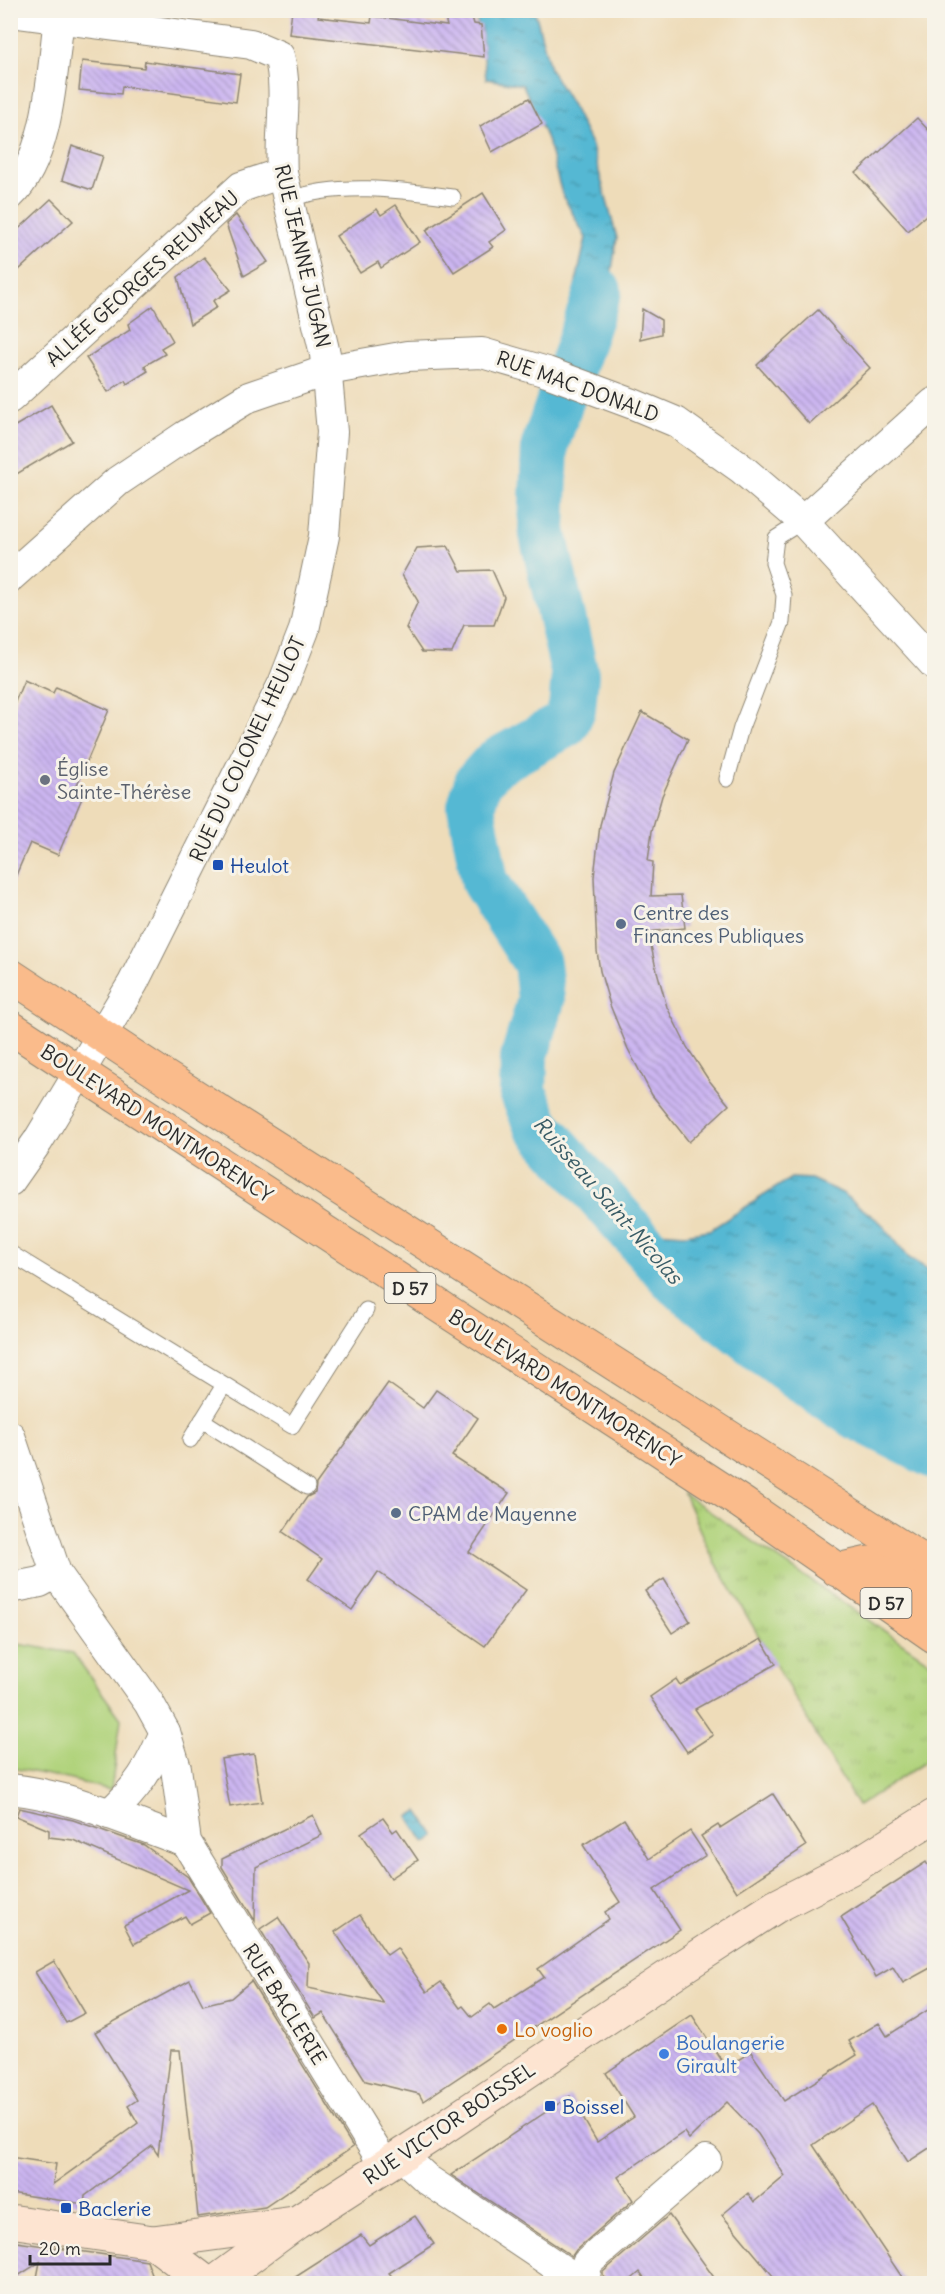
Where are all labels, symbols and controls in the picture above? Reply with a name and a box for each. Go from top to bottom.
street label: RUE JEANNE JUGAN [270,162,336,350]
street label: ALLÉE GEORGES REUMEAU [40,185,244,371]
street label: RUE MAC DONALD [493,345,663,427]
street label: RUE DU COLONEL HEULOT [184,632,310,866]
place label: Église Sainte-Thérèse [57,756,191,804]
marker: Église Sainte-Thérèse [38,773,52,787]
place label: Heulot [230,853,289,878]
marker: Heulot [211,858,225,872]
place label: Centre des Finances Publiques [633,900,804,948]
marker: Centre des Finances Publiques [614,917,628,931]
street label: BOULEVARD MONTMORENCY [36,1039,278,1207]
water label: Ruisseau Saint-Nicolas [528,1111,689,1290]
road number: D 57 [384,1273,436,1303]
street label: BOULEVARD MONTMORENCY [444,1304,686,1472]
place label: CPAM de Mayenne [408,1501,577,1526]
marker: CPAM de Mayenne [389,1506,403,1520]
road number: D 57 [860,1588,912,1618]
street label: RUE BACLERIE [238,1939,332,2069]
place label: Lo voglio [514,2017,593,2042]
marker: Lo voglio [495,2022,509,2036]
place label: Boulangerie Girault [676,2030,785,2078]
marker: Boulangerie Girault [657,2047,671,2061]
street label: RUE VICTOR BOISSEL [358,2056,540,2190]
place label: Boissel [562,2094,624,2119]
marker: Boissel [543,2099,557,2113]
place label: Baclerie [78,2196,151,2221]
marker: Baclerie [59,2201,73,2215]
scale bar [30,2228,110,2266]
text: 20 m [39,2237,81,2260]

